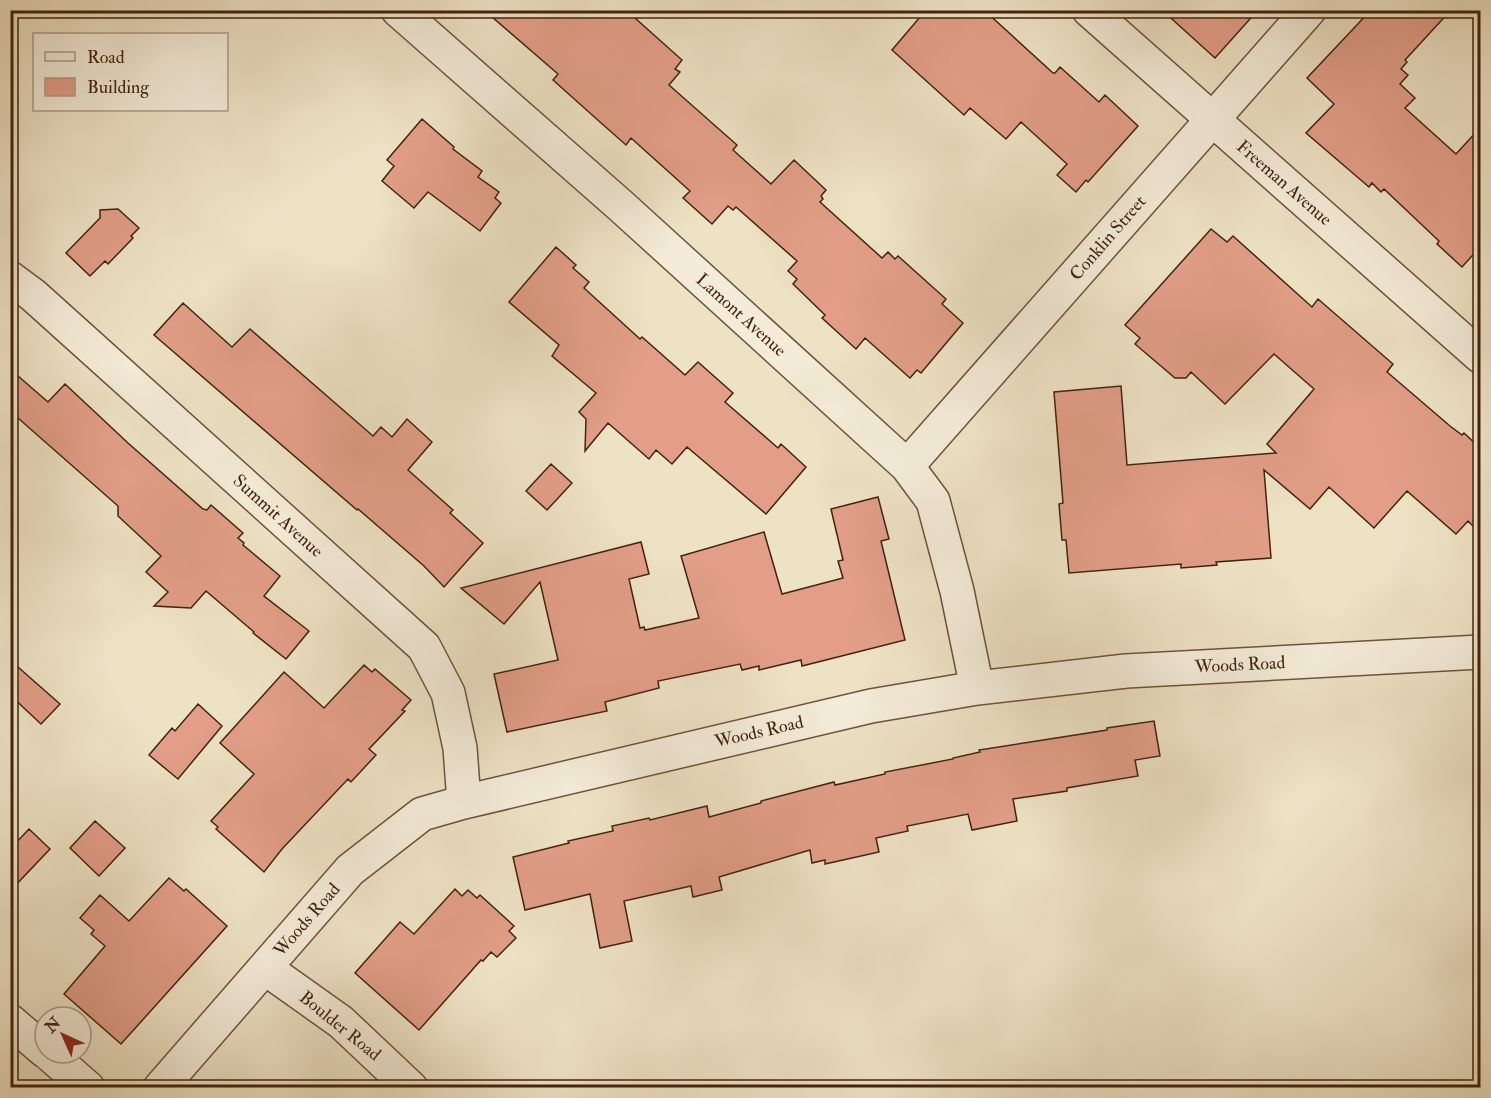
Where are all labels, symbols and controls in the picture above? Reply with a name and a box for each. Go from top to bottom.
legend [33,33,228,111]
text: Road [87,46,125,69]
text: Building [87,76,150,99]
street label: Freeman Avenue [1232,135,1337,231]
street label: Conklin Street [1065,190,1151,285]
street label: Lamont Avenue [691,268,791,362]
street label: Summit Avenue [228,469,328,563]
street label: Woods Road [1193,651,1286,679]
street label: Woods Road [711,711,806,754]
street label: Woods Road [268,878,345,962]
street label: Boulder Road [294,986,386,1066]
north arrow [33,1005,93,1065]
text: N [40,1012,66,1038]

